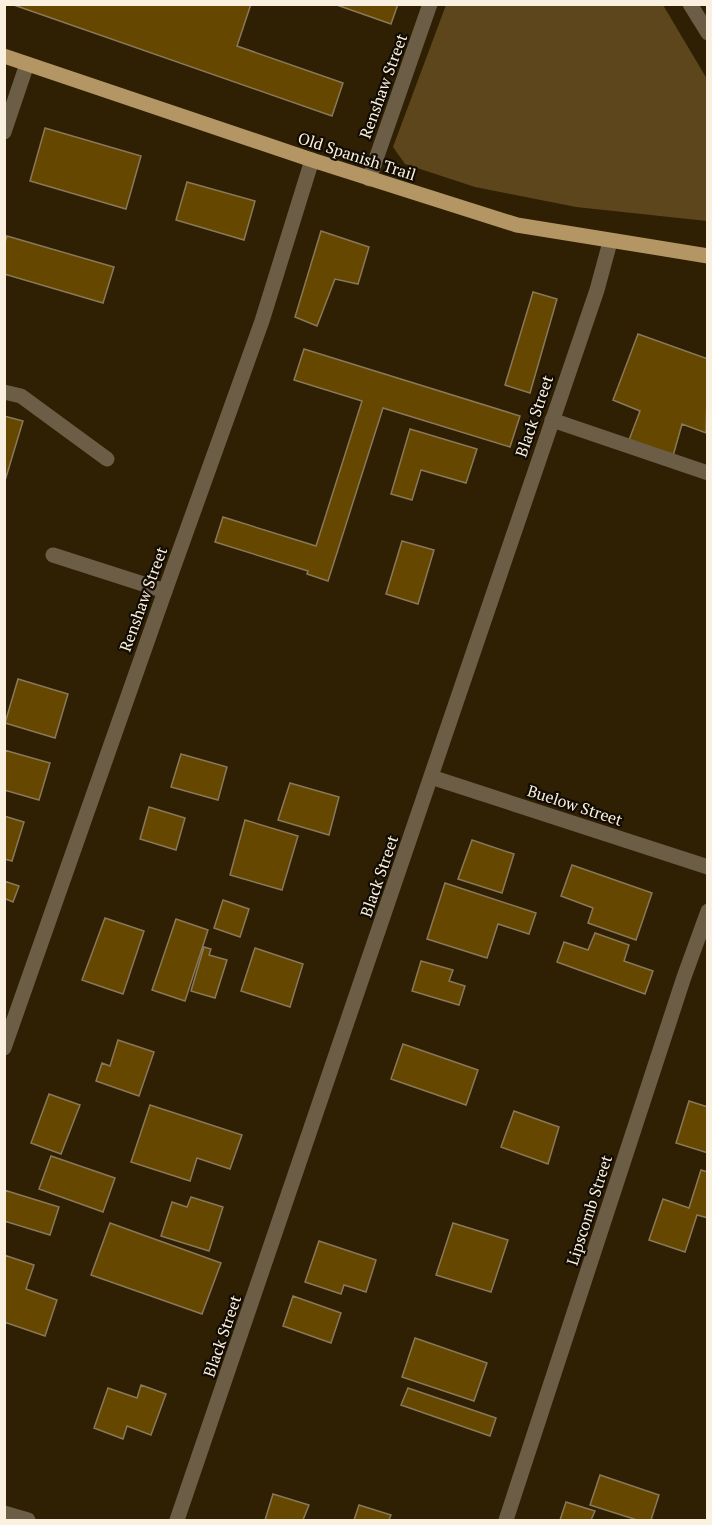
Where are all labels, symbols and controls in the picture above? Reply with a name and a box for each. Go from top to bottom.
street label: Renshaw Street [354,30,412,141]
street label: Old Spanish Trail [295,127,419,186]
street label: Black Street [510,372,558,460]
street label: Renshaw Street [114,543,172,654]
street label: Buelow Street [525,779,625,831]
street label: Black Street [355,832,403,920]
street label: Lipscomb Street [561,1152,617,1268]
street label: Black Street [198,1292,246,1380]

